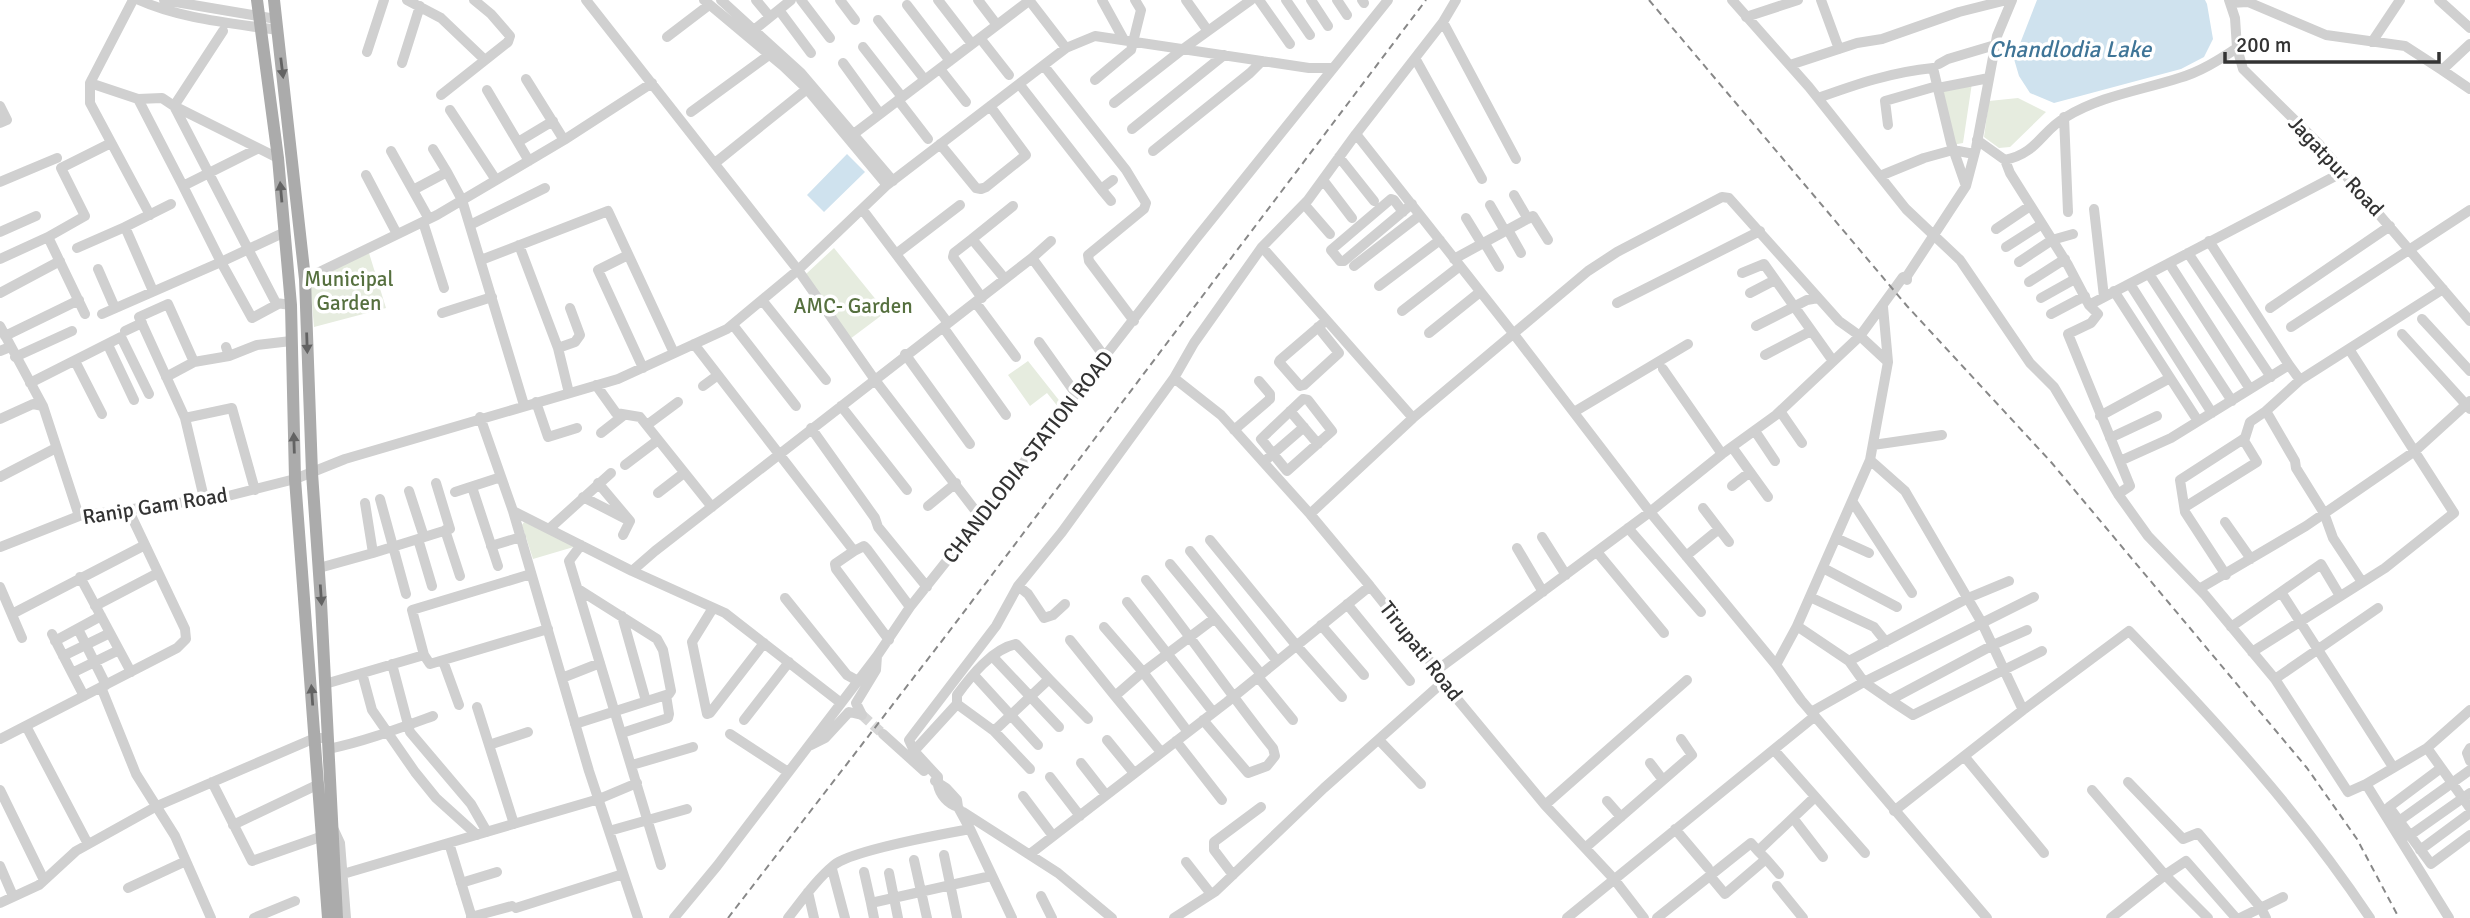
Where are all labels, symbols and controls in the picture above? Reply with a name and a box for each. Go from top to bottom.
scale bar [2225,21,2438,65]
text: 200 m [2236,32,2291,58]
water label: Chandlodia Lake [1989,35,2153,64]
one-way arrow [276,57,287,79]
street label: Jagatpur Road [2283,110,2389,222]
one-way arrow [275,181,286,203]
park label: Municipal Garden [304,266,394,316]
park label: AMC- Garden [793,293,913,319]
one-way arrow [302,332,313,354]
street label: CHANDLODIA STATION ROAD [937,346,1119,568]
one-way arrow [289,432,300,454]
street label: Ranip Gam Road [81,482,229,530]
one-way arrow [315,584,326,606]
street label: Tirupati Road [1374,596,1468,706]
one-way arrow [306,683,317,705]

